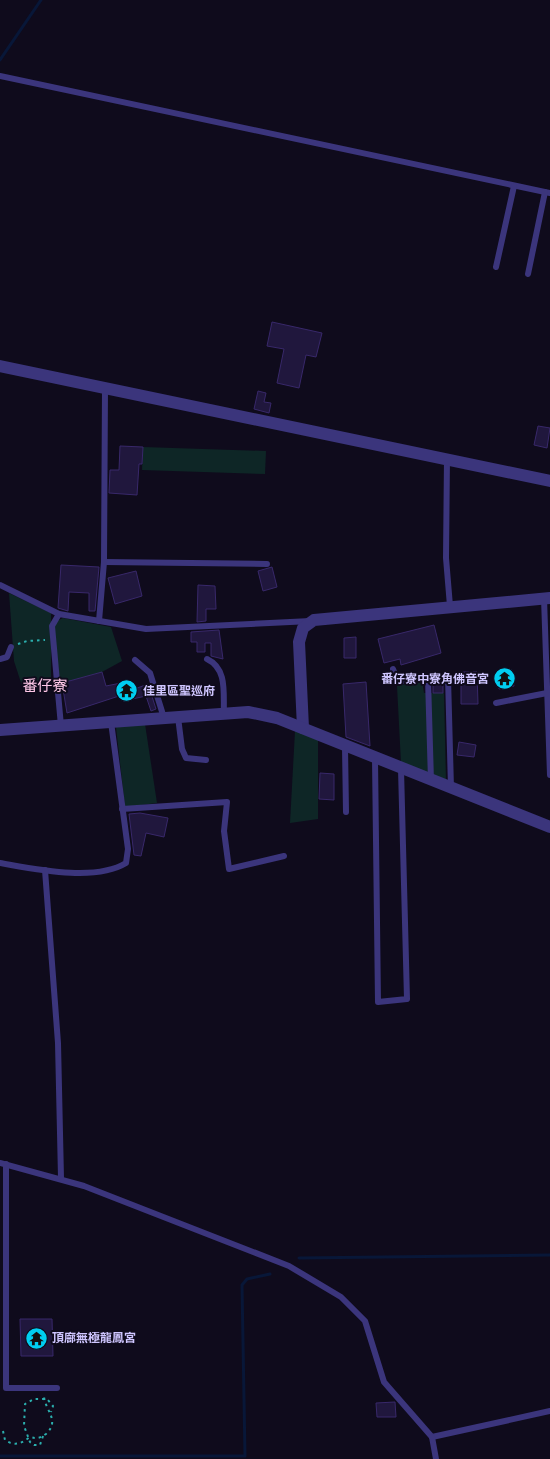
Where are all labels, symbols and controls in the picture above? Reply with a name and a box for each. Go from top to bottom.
temple icon: 番仔寮中寮角佛音宮 [493,667,517,691]
place label: 番仔寮中寮角佛音宮 [381,672,489,686]
district label: 番仔寮 [22,677,68,695]
temple icon: 佳里區聖巡府 [115,679,139,703]
place label: 佳里區聖巡府 [143,684,215,698]
temple icon: 頂廍無極龍鳳宮 [24,1326,48,1350]
place label: 頂廍無極龍鳳宮 [52,1331,136,1345]

